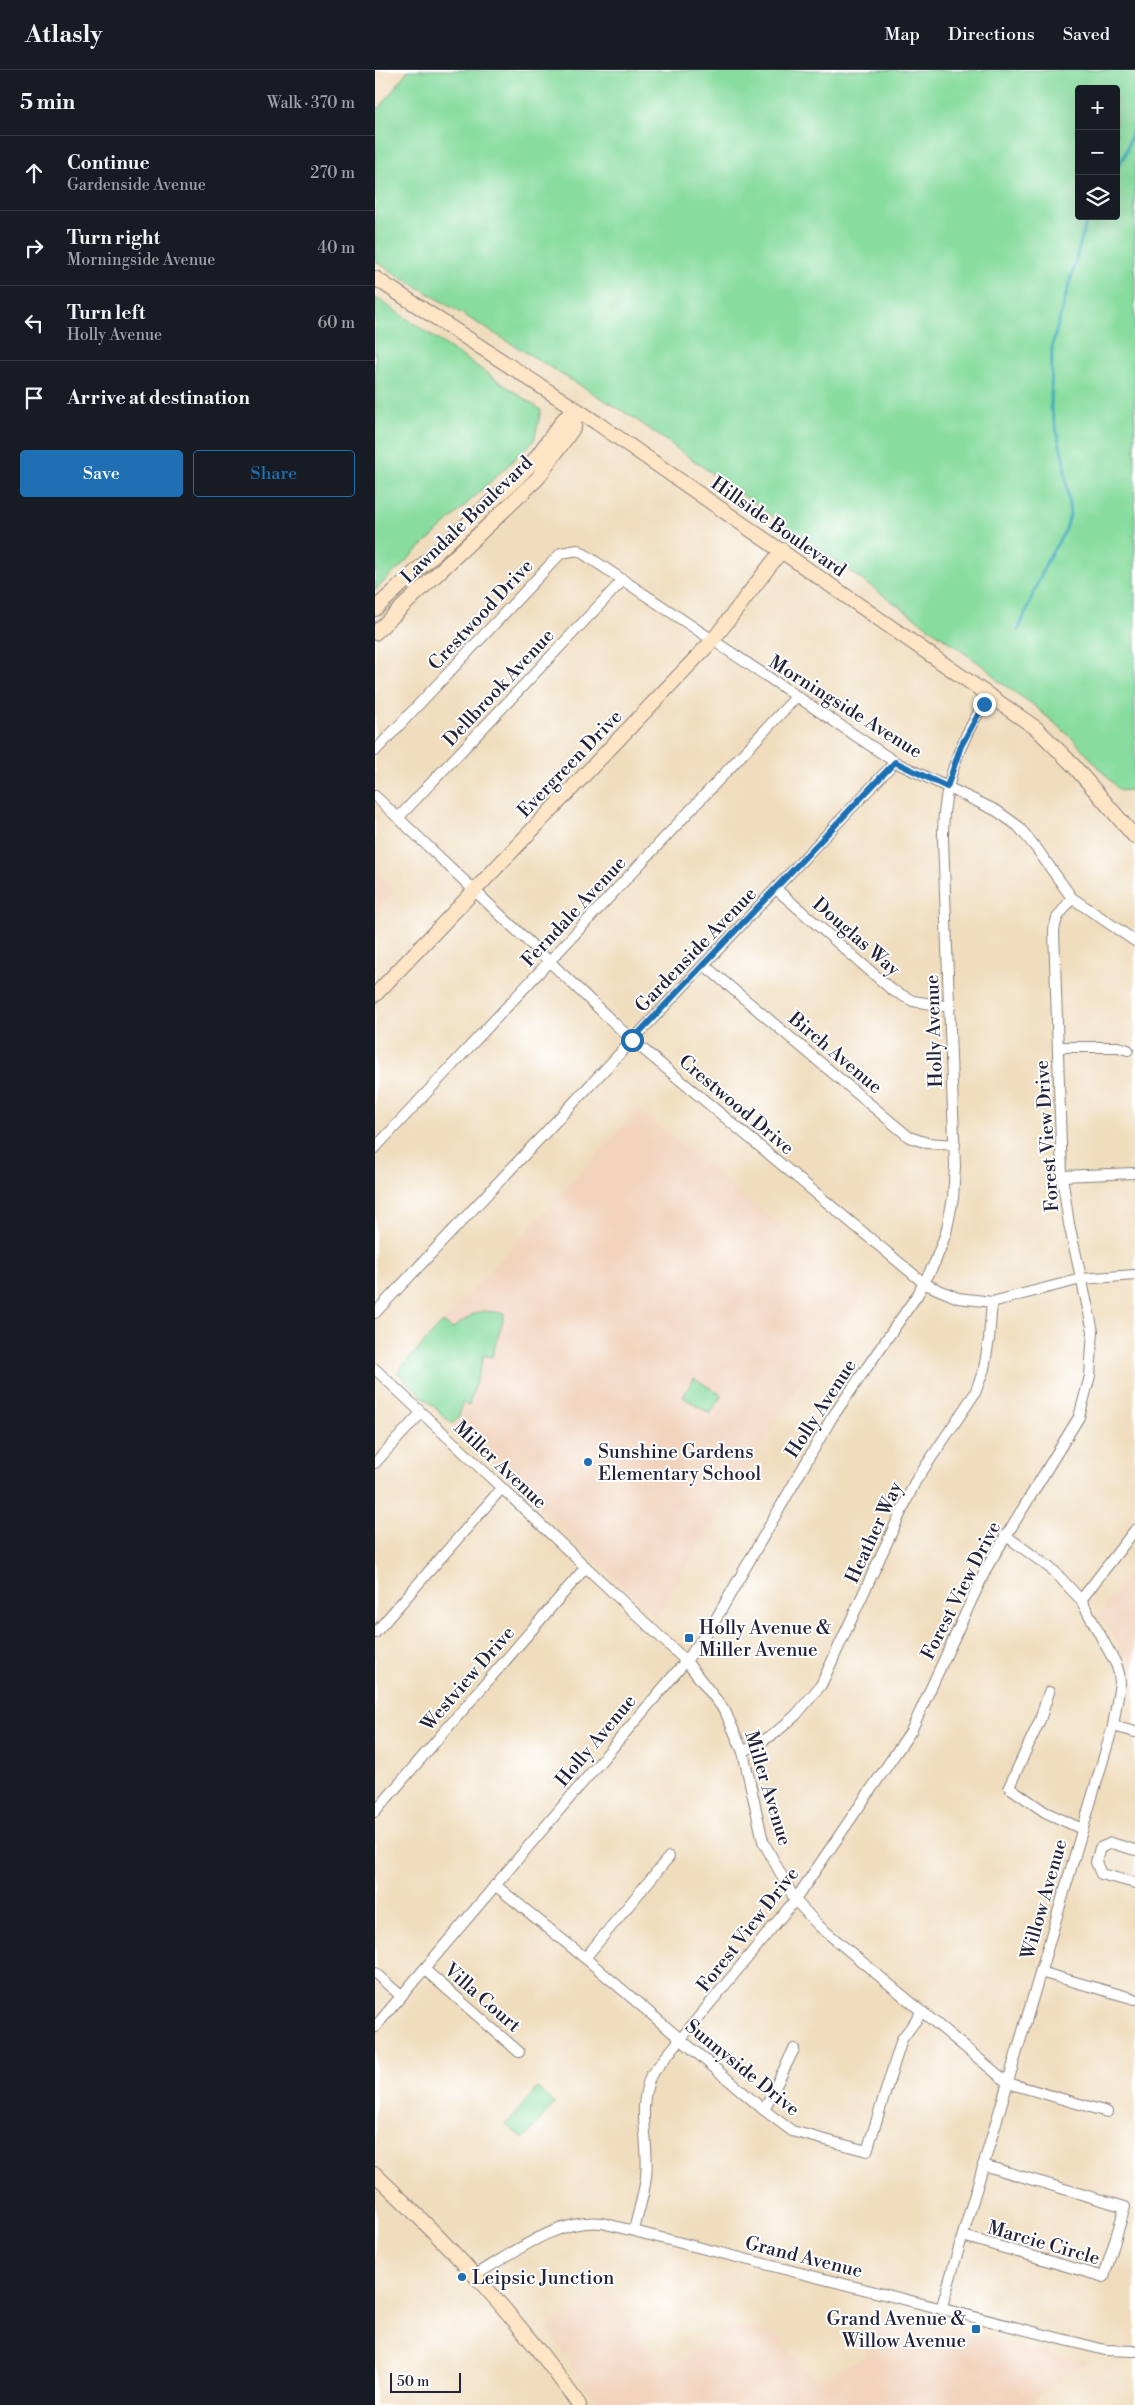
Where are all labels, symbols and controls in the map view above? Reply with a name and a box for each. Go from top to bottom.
text: Atlasly [25,20,102,50]
text: Map [884,23,920,46]
text: Directions [948,23,1035,46]
text: Saved [1063,23,1110,46]
map controls [1075,85,1120,220]
button: + [1075,85,1120,130]
text: 5 min [20,90,75,116]
text: Walk · 370 m [267,93,355,113]
button: − [1075,130,1120,175]
text: Continue [67,151,150,175]
icon: ahead [20,159,48,187]
text: 270 m [310,163,355,183]
text: Gardenside Avenue [67,175,206,195]
button: layers [1075,175,1120,220]
text: Turn right [67,226,160,250]
icon: right [20,234,48,262]
text: 40 m [318,238,355,258]
text: Morningside Avenue [67,250,215,270]
text: Turn left [67,301,146,325]
icon: left [20,309,48,337]
text: 60 m [317,313,355,333]
text: Holly Avenue [67,325,162,345]
icon: arrive [20,384,48,412]
text: Arrive at destination [67,386,250,410]
button: Save [20,450,183,497]
button: Share [193,450,355,497]
street label: Lawndale Boulevard [396,451,538,589]
street label: Hillside Boulevard [706,471,851,583]
street label: Crestwood Drive [423,554,538,675]
street label: Dellbrook Avenue [438,624,559,752]
street label: Morningside Avenue [764,650,927,764]
route end [973,693,996,716]
street label: Evergreen Drive [512,705,627,823]
street label: Ferndale Avenue [516,851,631,972]
street label: Gardenside Avenue [630,882,762,1017]
street label: Douglas Way [808,892,906,982]
street label: Holly Avenue [920,974,948,1088]
street label: Birch Avenue [783,1006,887,1099]
route start [621,1029,644,1052]
street label: Crestwood Drive [674,1050,799,1160]
street label: Forest View Drive [1030,1059,1064,1213]
street label: Holly Avenue [780,1355,862,1462]
street label: Miller Avenue [449,1415,552,1514]
place label: Sunshine Gardens Elementary School [598,1440,762,1486]
marker: Sunshine Gardens Elementary School [582,1456,594,1468]
street label: Heather Way [840,1477,908,1587]
street label: Forest View Drive [916,1517,1006,1664]
place label: Holly Avenue & Miller Avenue [699,1616,832,1662]
street label: Westview Drive [415,1621,520,1737]
marker: Holly Avenue & Miller Avenue [683,1632,695,1644]
street label: Holly Avenue [550,1690,641,1792]
street label: Miller Avenue [739,1728,797,1849]
street label: Willow Avenue [1015,1836,1073,1963]
street label: Forest View Drive [691,1862,804,1997]
street label: Villa Court [438,1957,526,2038]
street label: Sunnyside Drive [680,2014,805,2121]
street label: Marcie Circle [985,2215,1103,2270]
street label: Grand Avenue [742,2231,865,2283]
place label: Leipsic Junction [472,2266,614,2290]
marker: Leipsic Junction [456,2271,468,2283]
place label: Grand Avenue & Willow Avenue [826,2307,967,2353]
marker: Grand Avenue & Willow Avenue [970,2323,982,2335]
scale bar [390,2370,461,2393]
text: 50 m [397,2373,429,2391]

